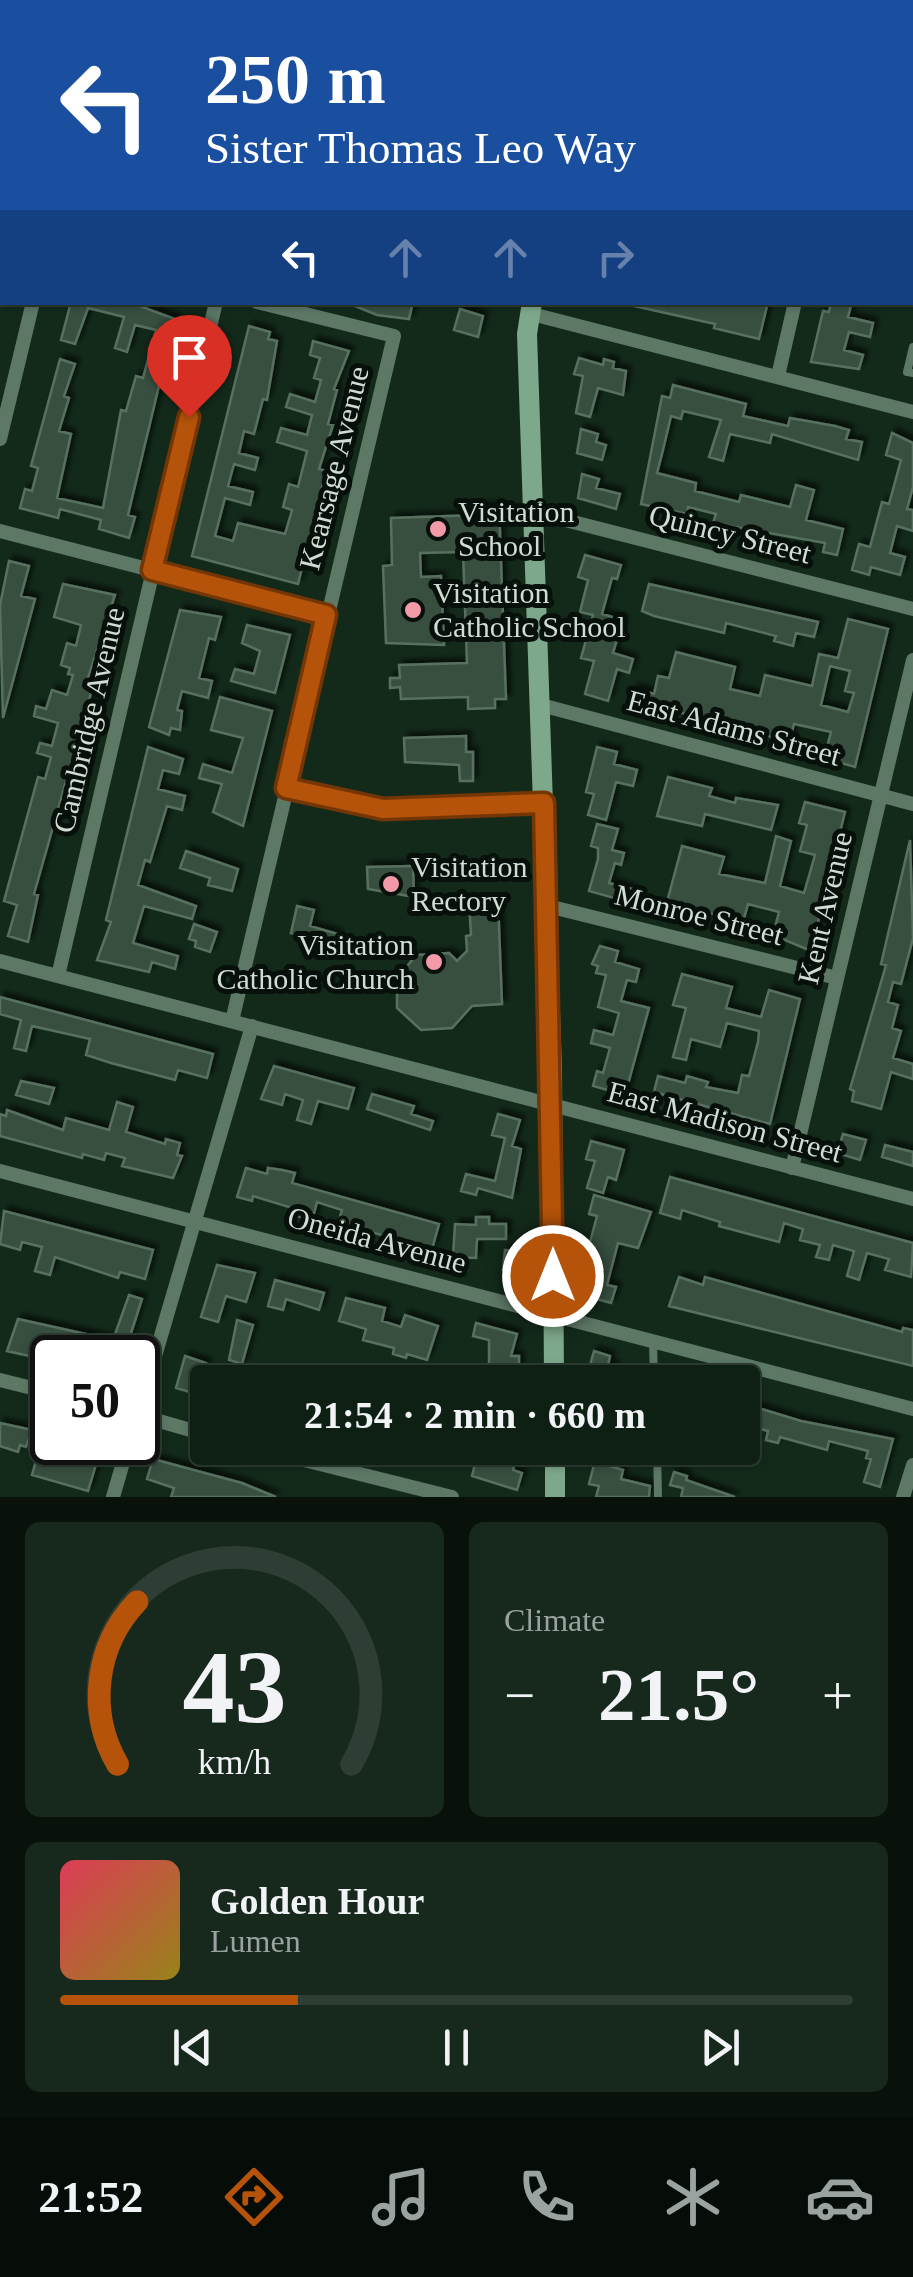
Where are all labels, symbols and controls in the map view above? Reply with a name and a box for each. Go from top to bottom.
icon: left [40,40,170,170]
text: 250 m [205,41,386,118]
text: Sister Thomas Leo Way [205,123,636,173]
icon: left [273,230,328,285]
icon: ahead [378,230,433,285]
icon: ahead [483,230,538,285]
icon: right [588,230,643,285]
pin [147,315,232,418]
icon: arrive [162,330,217,385]
street label: Kearsage Avenue [292,363,375,573]
place label: Visitation School [458,495,575,562]
street label: Quincy Street [646,497,815,570]
marker: Visitation School [427,518,449,540]
place label: Visitation Catholic School [433,576,625,643]
marker: Visitation Catholic School [402,599,424,621]
street label: Cambridge Avenue [47,604,130,836]
street label: East Adams Street [624,683,845,772]
street label: Kent Avenue [791,829,858,987]
place label: Visitation Rectory [411,850,528,917]
marker: Visitation Rectory [380,873,402,895]
street label: Monroe Street [611,878,787,952]
place label: Visitation Catholic Church [217,928,414,995]
marker: Visitation Catholic Church [423,951,445,973]
street label: East Madison Street [604,1074,847,1169]
street label: Oneida Avenue [284,1200,470,1279]
position arrow [501,1224,605,1328]
speed limit sign: 50 [30,1335,160,1465]
text: 21:54 · 2 min · 660 m [304,1394,646,1436]
text: Climate [504,1602,605,1638]
text: 43 [183,1629,287,1744]
text: 21.5° [598,1653,759,1736]
text: − [504,1665,535,1726]
text: + [822,1665,853,1726]
text: km/h [198,1742,271,1782]
text: Golden Hour [210,1880,424,1922]
text: Lumen [210,1923,301,1959]
icon: previous [165,2020,220,2075]
icon: pause [429,2020,484,2075]
icon: next [693,2020,748,2075]
icon: directions [219,2162,289,2232]
icon: music [366,2162,436,2232]
icon: phone [512,2162,582,2232]
icon: climate [658,2162,728,2232]
icon: car [805,2162,875,2232]
text: 21:52 [38,2172,143,2222]

